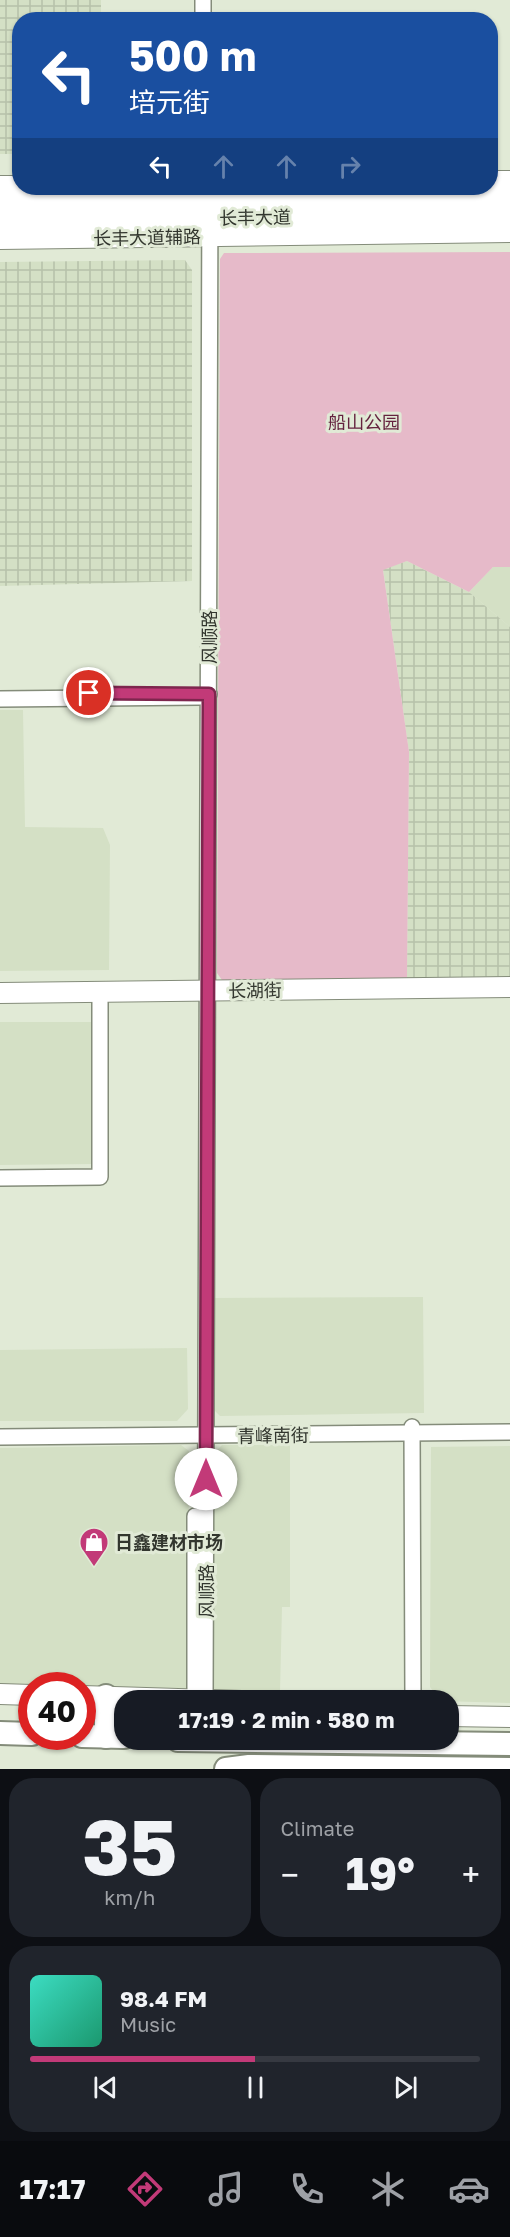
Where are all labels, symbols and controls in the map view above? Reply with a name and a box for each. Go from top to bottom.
text: 500 m [129,30,256,80]
icon: left [30,36,108,114]
text: 培元街 [129,86,210,118]
icon: left [144,150,177,183]
icon: ahead [207,150,240,183]
icon: ahead [270,150,303,183]
icon: right [333,150,366,183]
street label: 长丰大道 [219,205,291,229]
street label: 长丰大道辅路 [93,225,201,249]
park label: 船山公园 [328,411,400,433]
street label: 风顺路 [198,610,220,664]
pin [63,667,114,718]
icon: arrive [72,676,105,709]
street label: 长湖街 [228,979,282,1001]
street label: 青峰南街 [237,1423,309,1447]
position arrow [174,1447,238,1511]
shop icon: 日鑫建材市场 [78,1526,110,1568]
place label: 日鑫建材市场 [115,1531,223,1553]
street label: 风顺路 [195,1564,217,1618]
speed limit sign: 40 [18,1672,96,1750]
text: 17:19 · 2 min · 580 m [179,1706,394,1733]
text: 35 [82,1799,177,1892]
text: Climate [281,1816,354,1840]
text: 19° [346,1846,415,1900]
text: − [281,1855,299,1894]
text: + [462,1855,480,1894]
text: km/h [104,1885,155,1909]
text: 98.4 FM [120,1985,207,2012]
text: Music [120,2012,176,2036]
icon: previous [89,2071,122,2104]
icon: pause [239,2071,272,2104]
icon: next [389,2071,422,2104]
icon: directions [124,2168,166,2210]
icon: music [205,2168,247,2210]
icon: phone [286,2168,328,2210]
icon: climate [367,2168,409,2210]
icon: car [448,2168,490,2210]
text: 17:17 [20,2173,85,2205]

